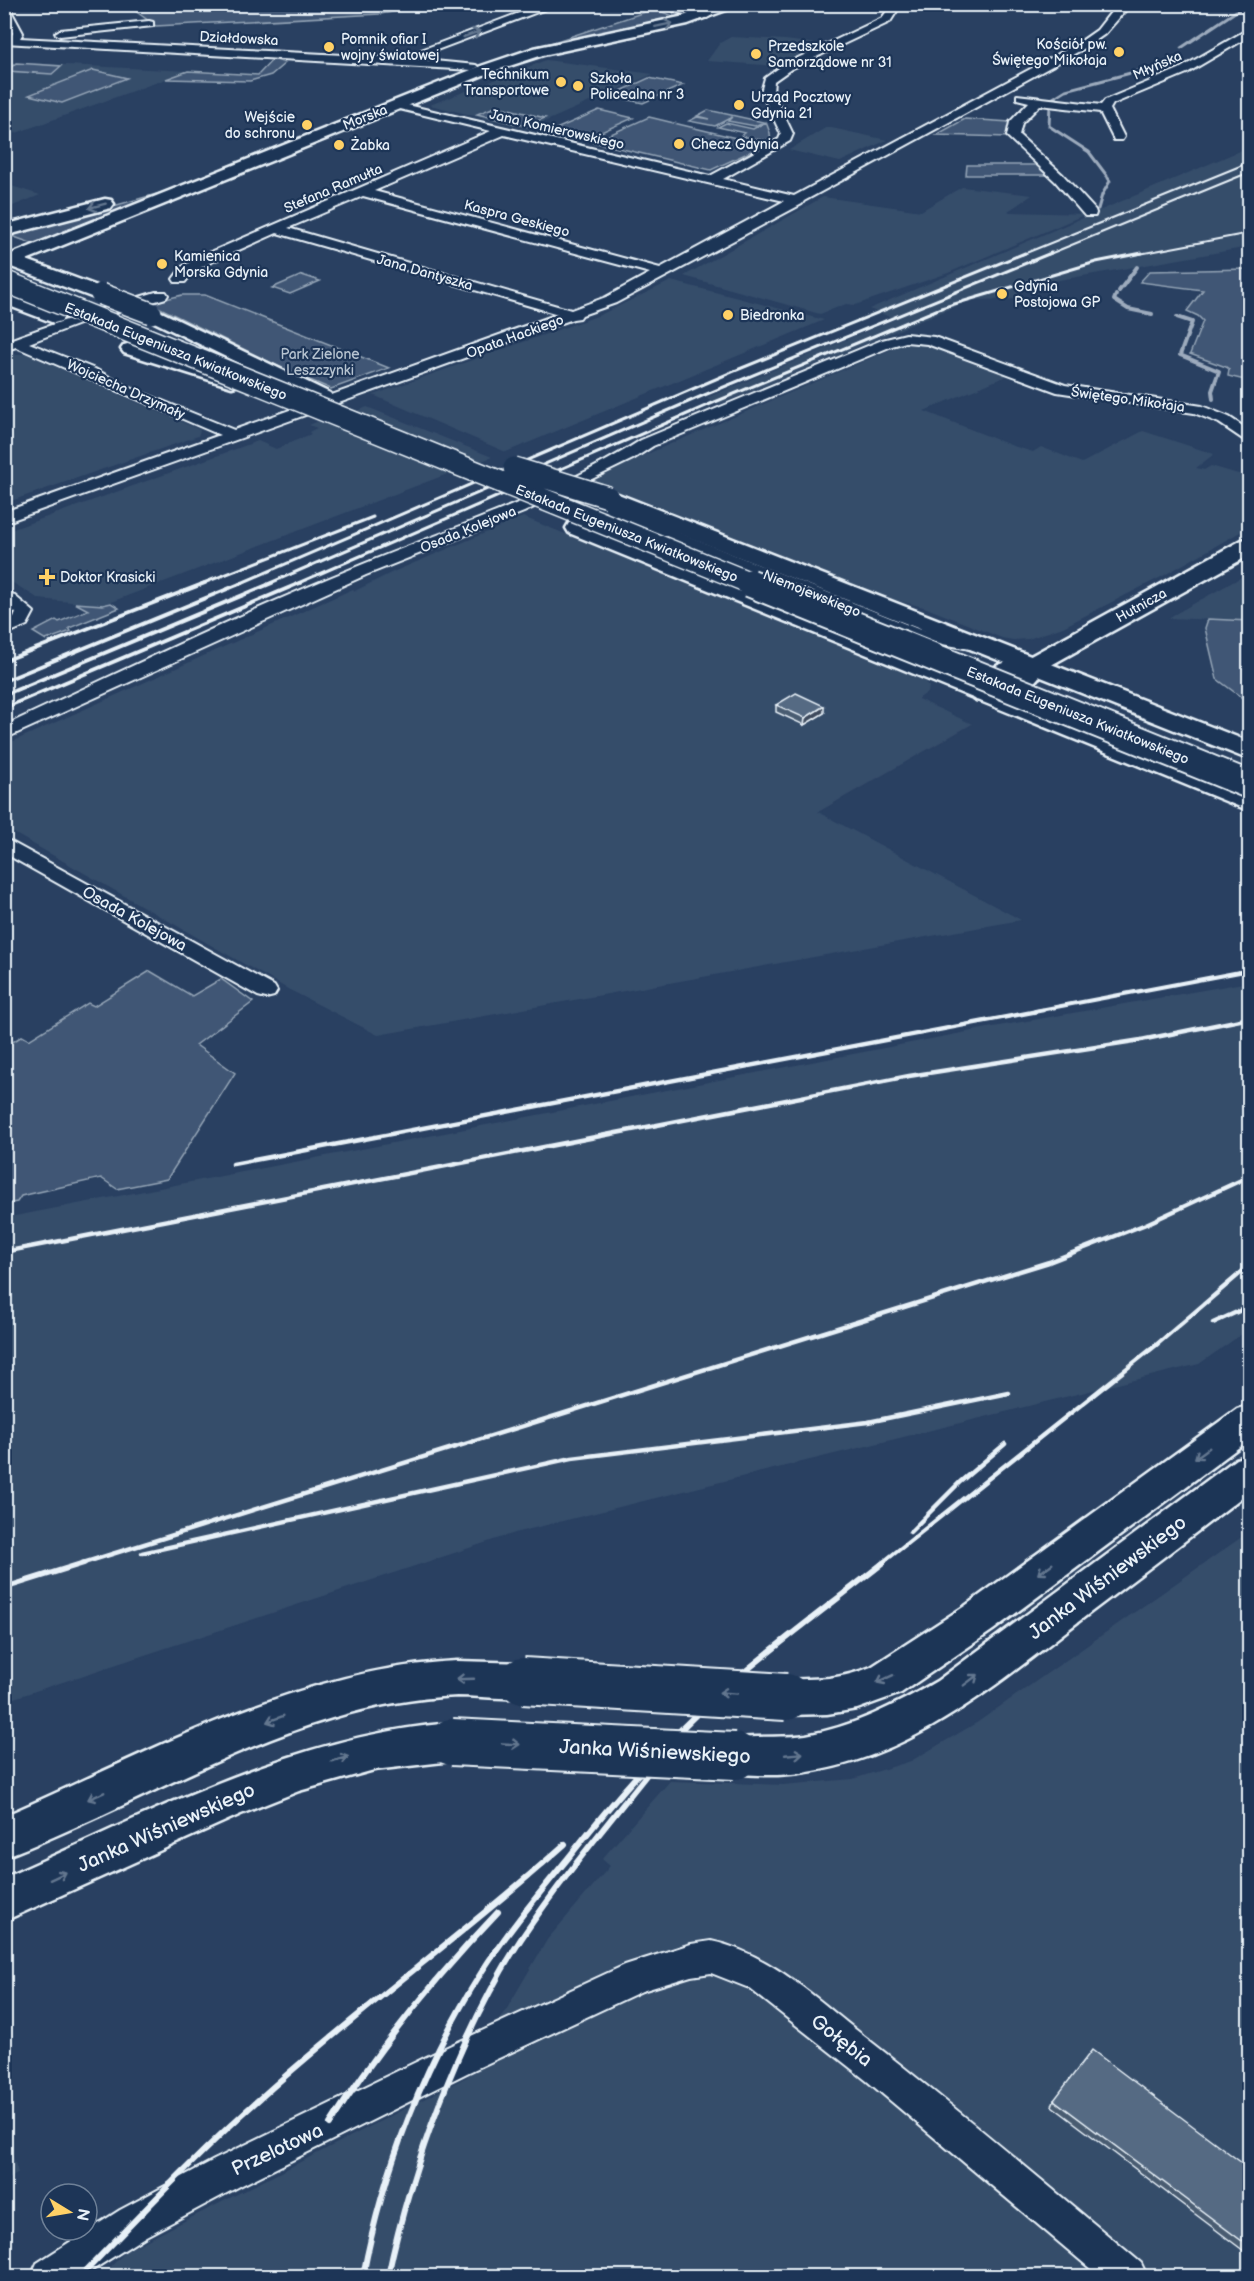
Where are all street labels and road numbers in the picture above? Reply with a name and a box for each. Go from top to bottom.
street label: Działdowska [199,28,279,49]
street label: Młyńska [1130,47,1184,84]
street label: Morska [340,101,390,134]
street label: Jana Komierowskiego [488,106,626,153]
street label: Stefana Ramułta [281,160,385,217]
street label: Kaspra Geskiego [462,196,572,241]
street label: Jana Dantyszka [375,251,475,294]
street label: Estakada Eugeniusza Kwiatkowskiego [62,299,290,404]
street label: Opata Hackiego [464,311,566,362]
street label: Wojciecha Drzymały [64,356,188,423]
street label: Świętego Mikołaja [1070,382,1186,416]
street label: Estakada Eugeniusza Kwiatkowskiego [513,481,741,586]
street label: Osada Kolejowa [418,502,519,556]
street label: Niemojewskiego [761,566,863,621]
street label: Hutnicza [1113,585,1170,626]
street label: Estakada Eugeniusza Kwiatkowskiego [964,663,1192,768]
street label: Osada Kolejowa [79,883,190,956]
street label: Janka Wiśniewskiego [1024,1511,1191,1645]
street label: Janka Wiśniewskiego [559,1735,751,1769]
street label: Janka Wiśniewskiego [74,1778,259,1878]
street label: Gołębia [806,2009,877,2072]
street label: Przelotowa [228,2118,327,2182]

